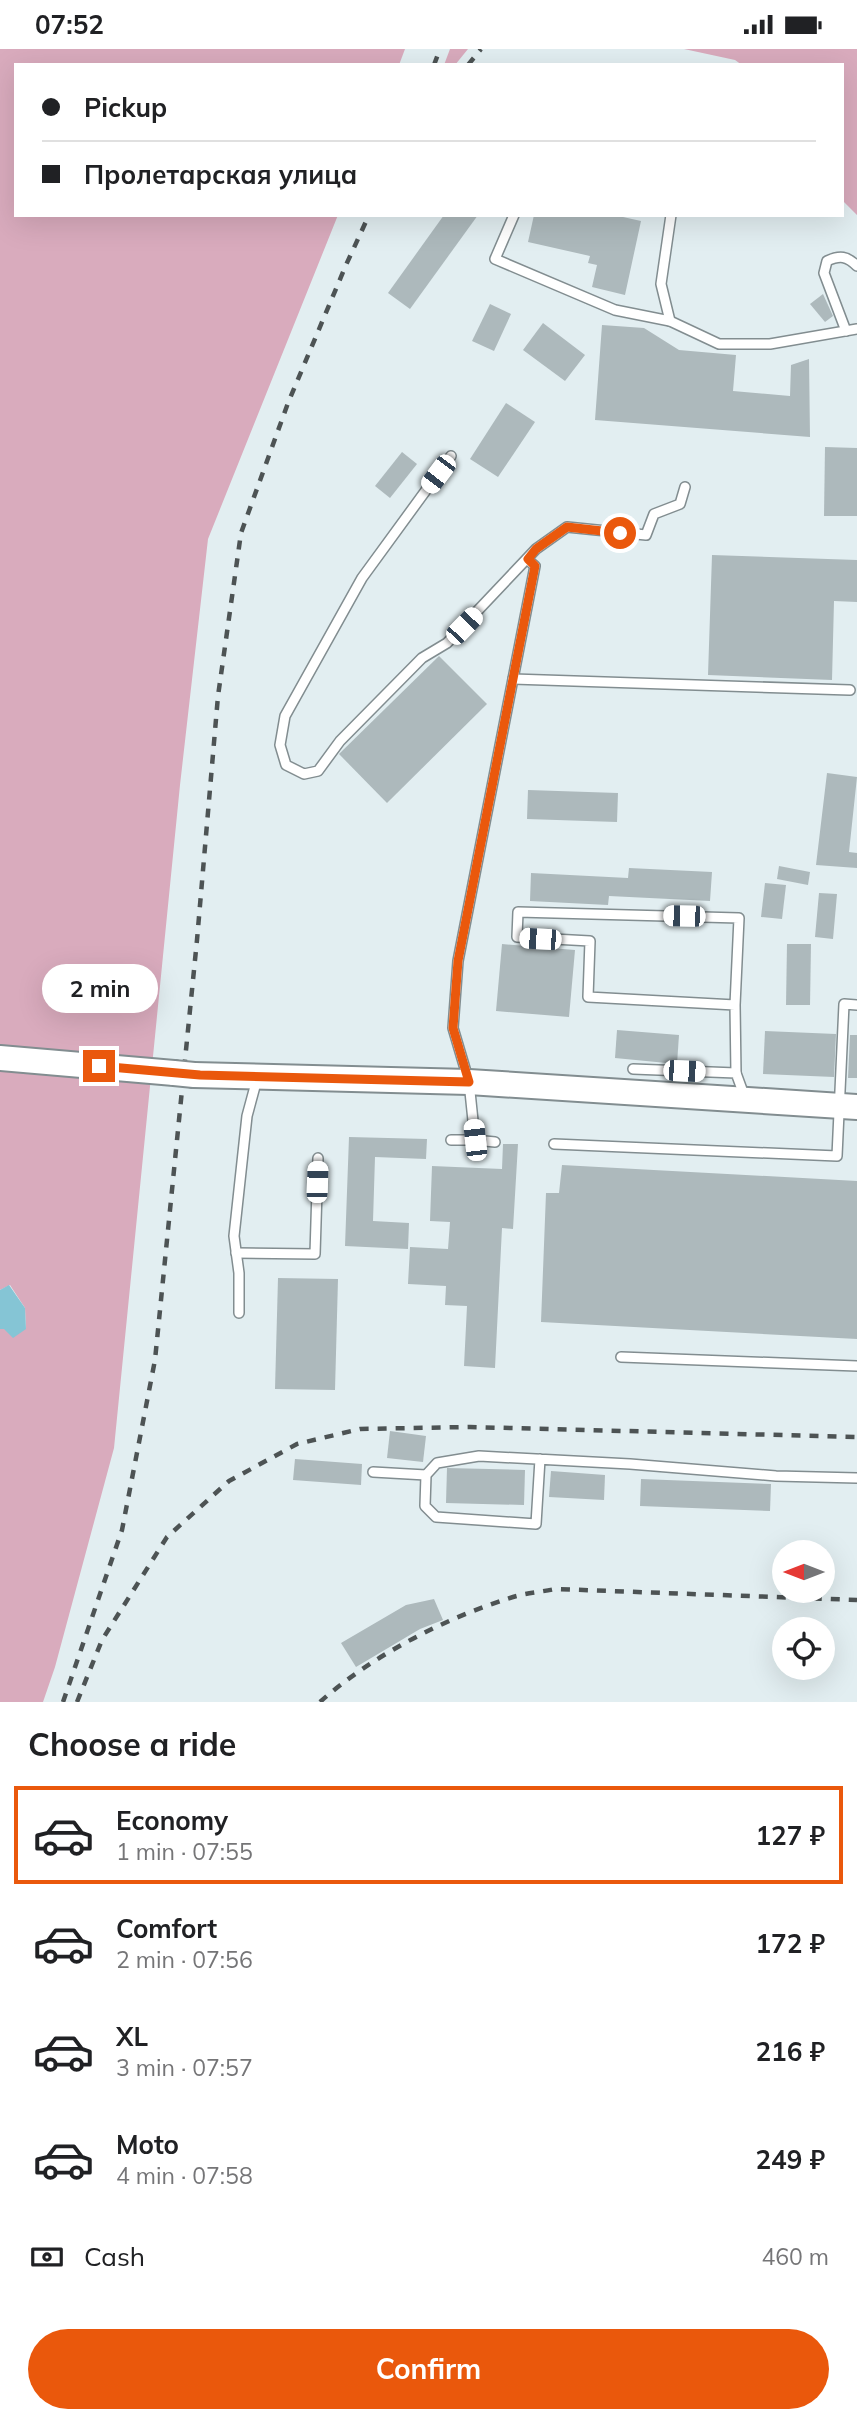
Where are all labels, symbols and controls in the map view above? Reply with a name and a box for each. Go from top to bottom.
text: 07:52 [35,8,104,41]
text: Pickup [84,91,167,124]
text: Пролетарская улица [84,158,357,191]
car [417,451,460,497]
route start [604,517,636,549]
car [442,604,487,648]
car [663,905,706,927]
car [519,927,562,951]
callout: 2 min [41,965,157,1013]
text: 2 min [70,974,130,1003]
route end [83,1050,115,1082]
car [663,1060,706,1082]
car [463,1118,488,1162]
car [306,1161,329,1203]
north arrow [772,1540,835,1603]
map controls [772,1540,835,1680]
button: locate [772,1617,835,1680]
text: Choose a ride [28,1724,236,1764]
icon: car [32,1804,95,1867]
text: Economy [116,1804,228,1837]
text: 127 ₽ [755,1819,825,1852]
text: 1 min · 07:55 [116,1837,253,1866]
icon: car [32,1912,95,1975]
text: Comfort [116,1912,217,1945]
text: 172 ₽ [755,1927,825,1960]
text: 2 min · 07:56 [116,1945,253,1974]
icon: car [32,2020,95,2083]
text: XL [116,2020,148,2053]
text: 216 ₽ [755,2035,825,2068]
text: 3 min · 07:57 [116,2053,253,2082]
icon: car [32,2128,95,2191]
text: Moto [116,2128,179,2161]
text: 249 ₽ [755,2143,825,2176]
text: 4 min · 07:58 [116,2161,253,2190]
icon: cash [28,2238,66,2276]
text: Cash [84,2240,145,2273]
text: 460 m [761,2242,829,2271]
button: Confirm [28,2329,829,2409]

